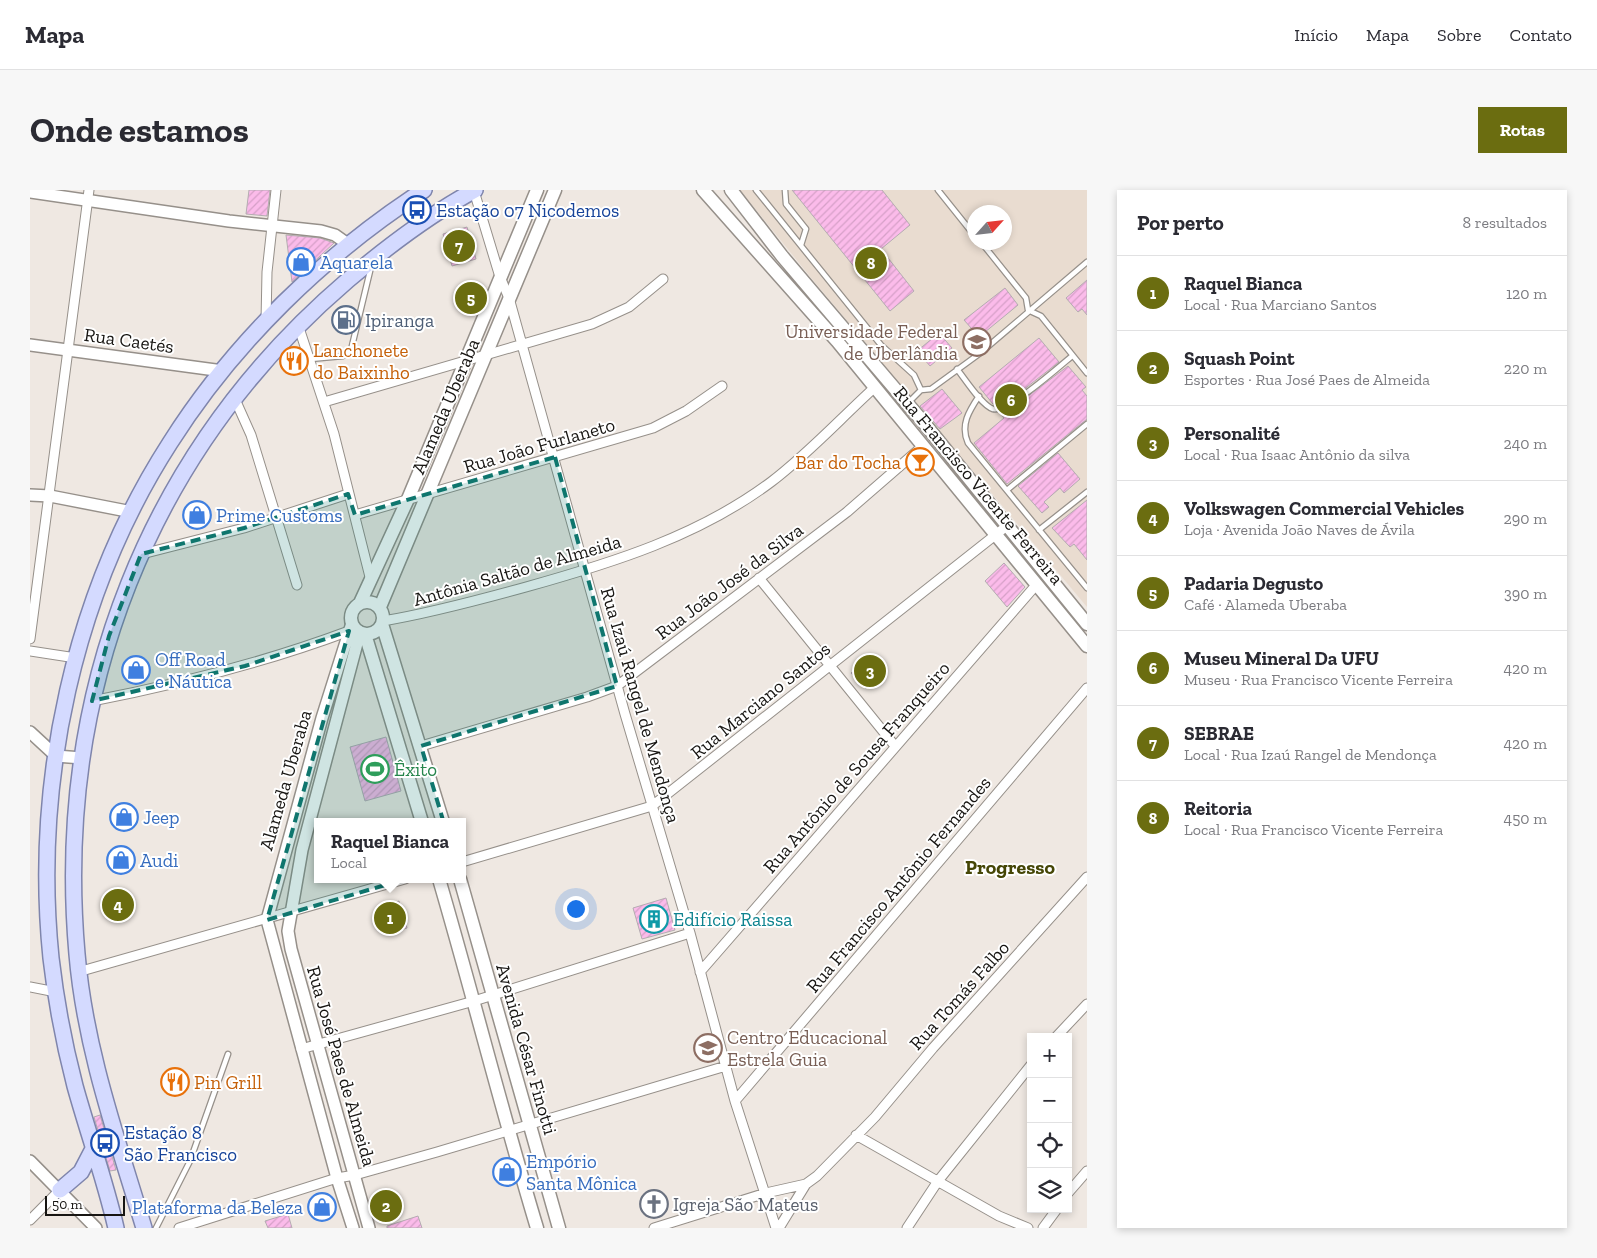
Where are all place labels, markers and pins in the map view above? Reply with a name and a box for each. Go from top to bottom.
bus stop icon: Estação 07 Nicodemos [402,195,432,225]
place label: Estação 07 Nicodemos [436,199,619,222]
pin: 7 [443,227,475,265]
pin: 8 [855,244,887,282]
shop icon: Aquarela [286,247,316,277]
place label: Aquarela [320,251,393,274]
pin: 5 [455,279,487,317]
fuel station icon: Ipiranga [331,305,361,335]
place label: Ipiranga [365,309,434,332]
place label: Universidade Federal de Uberlândia [785,320,958,365]
school or university icon: Universidade Federal de Uberlândia [962,327,992,357]
place label: Lanchonete do Baixinho [313,339,410,384]
restaurant icon: Lanchonete do Baixinho [279,346,309,376]
pin: 6 [995,381,1027,419]
bar icon: Bar do Tocha [905,447,935,477]
place label: Bar do Tocha [795,451,901,474]
shop icon: Prime Customs [182,500,212,530]
place label: Prime Customs [216,504,343,527]
place label: Off Road e Náutica [155,648,232,693]
pin: 3 [854,652,886,690]
shop icon: Off Road e Náutica [121,655,151,685]
sports icon: Êxito [360,754,390,784]
place label: Êxito [394,758,437,781]
shop icon: Jeep [109,802,139,832]
place label: Jeep [143,806,180,829]
shop icon: Audi [106,845,136,875]
place label: Audi [140,849,178,872]
pin: 4 [102,886,134,924]
pin: 1 [374,899,406,937]
building icon: Edifício Raissa [639,904,669,934]
place label: Edifício Raissa [673,908,792,931]
place label: Centro Educacional Estrela Guia [727,1026,887,1071]
school or university icon: Centro Educacional Estrela Guia [693,1033,723,1063]
restaurant icon: Pin Grill [160,1067,190,1097]
place label: Pin Grill [194,1071,262,1094]
place label: Estação 8 São Francisco [124,1121,237,1166]
bus stop icon: Estação 8 São Francisco [90,1128,120,1158]
place label: Empório Santa Mônica [526,1150,637,1195]
shop icon: Empório Santa Mônica [492,1157,522,1187]
pin: 2 [370,1187,402,1225]
church icon: Igreja São Mateus [639,1189,669,1219]
shop icon: Plataforma da Beleza [307,1192,337,1222]
place label: Igreja São Mateus [673,1193,818,1216]
place label: Plataforma da Beleza [132,1196,303,1219]

